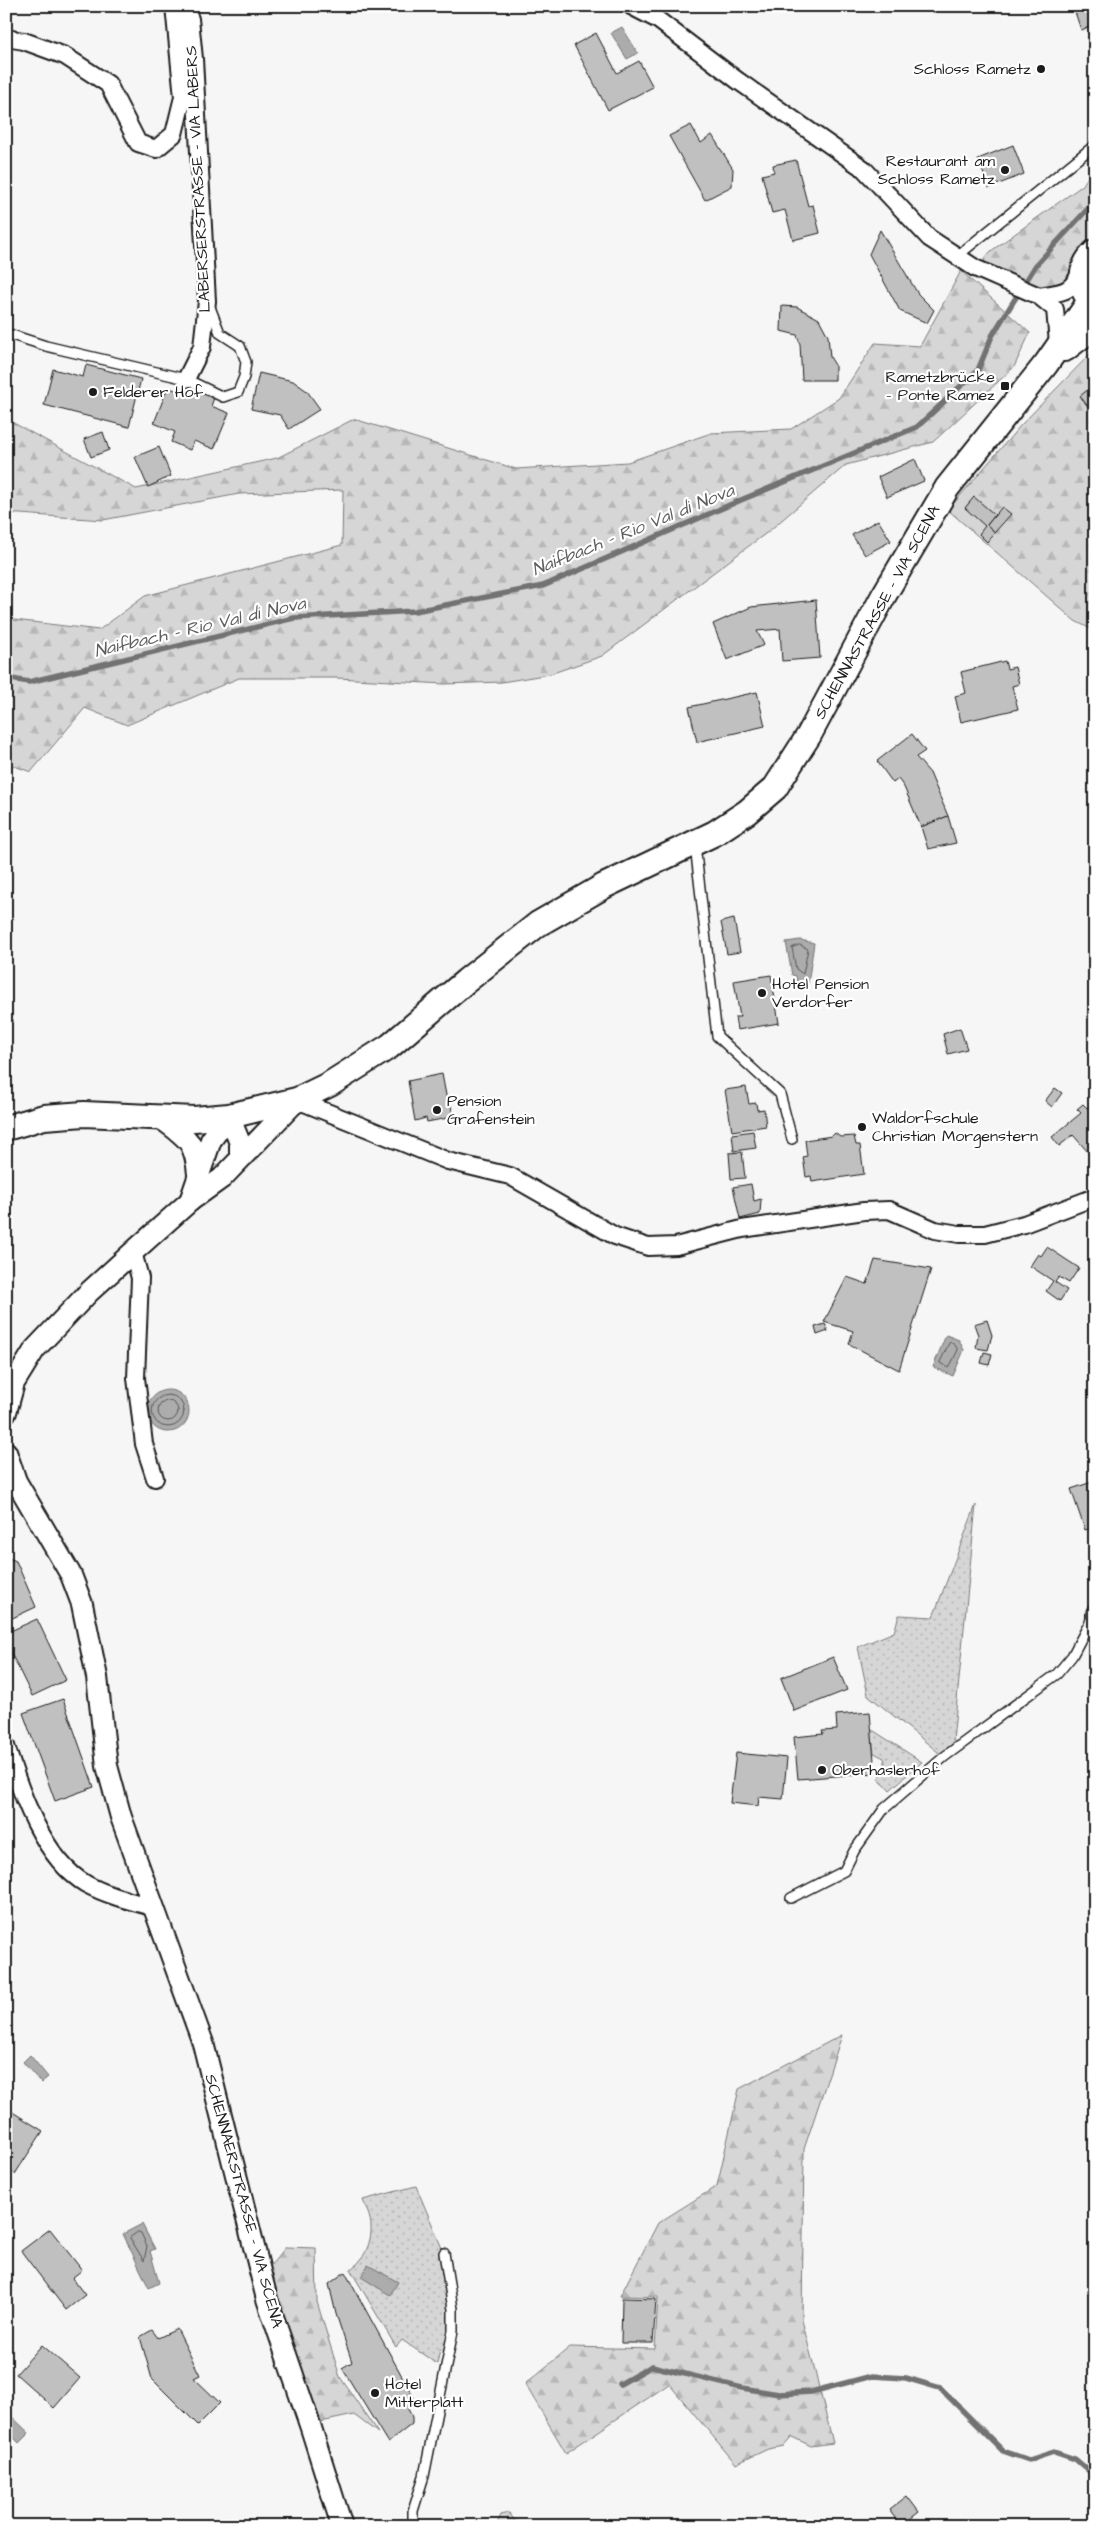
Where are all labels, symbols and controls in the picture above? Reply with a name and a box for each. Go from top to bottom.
street label: LABERSERSTRASSE - VIA LABERS [180,45,216,313]
place label: Schloss Rametz [914,58,1031,80]
marker: Schloss Rametz [1035,63,1047,75]
place label: Restaurant am Schloss Rametz [878,150,996,190]
marker: Restaurant am Schloss Rametz [999,164,1011,176]
place label: Rametzbrücke - Ponte Ramez [885,366,995,406]
marker: Rametzbrücke - Ponte Ramez [999,380,1011,392]
place label: Felderer Hof [103,381,204,403]
marker: Felderer Hof [87,386,99,398]
water label: Naifbach - Rio Val di Nova [528,478,739,582]
street label: SCHENNASTRASSE - VIA SCENA [809,501,945,723]
water label: Naifbach - Rio Val di Nova [92,590,309,663]
place label: Hotel Pension Verdorfer [772,973,869,1013]
marker: Hotel Pension Verdorfer [756,987,768,999]
place label: Pension Grafenstein [447,1090,535,1130]
marker: Pension Grafenstein [431,1104,443,1116]
place label: Waldorfschule Christian Morgenstern [872,1107,1038,1148]
marker: Waldorfschule Christian Morgenstern [856,1121,868,1133]
place label: Oberhaslerhof [832,1759,940,1781]
marker: Oberhaslerhof [816,1764,828,1776]
street label: SCHENNAERSTRASSE - VIA SCENA [199,2072,289,2330]
place label: Hotel Mitterplatt [385,2373,464,2413]
marker: Hotel Mitterplatt [369,2387,381,2399]

